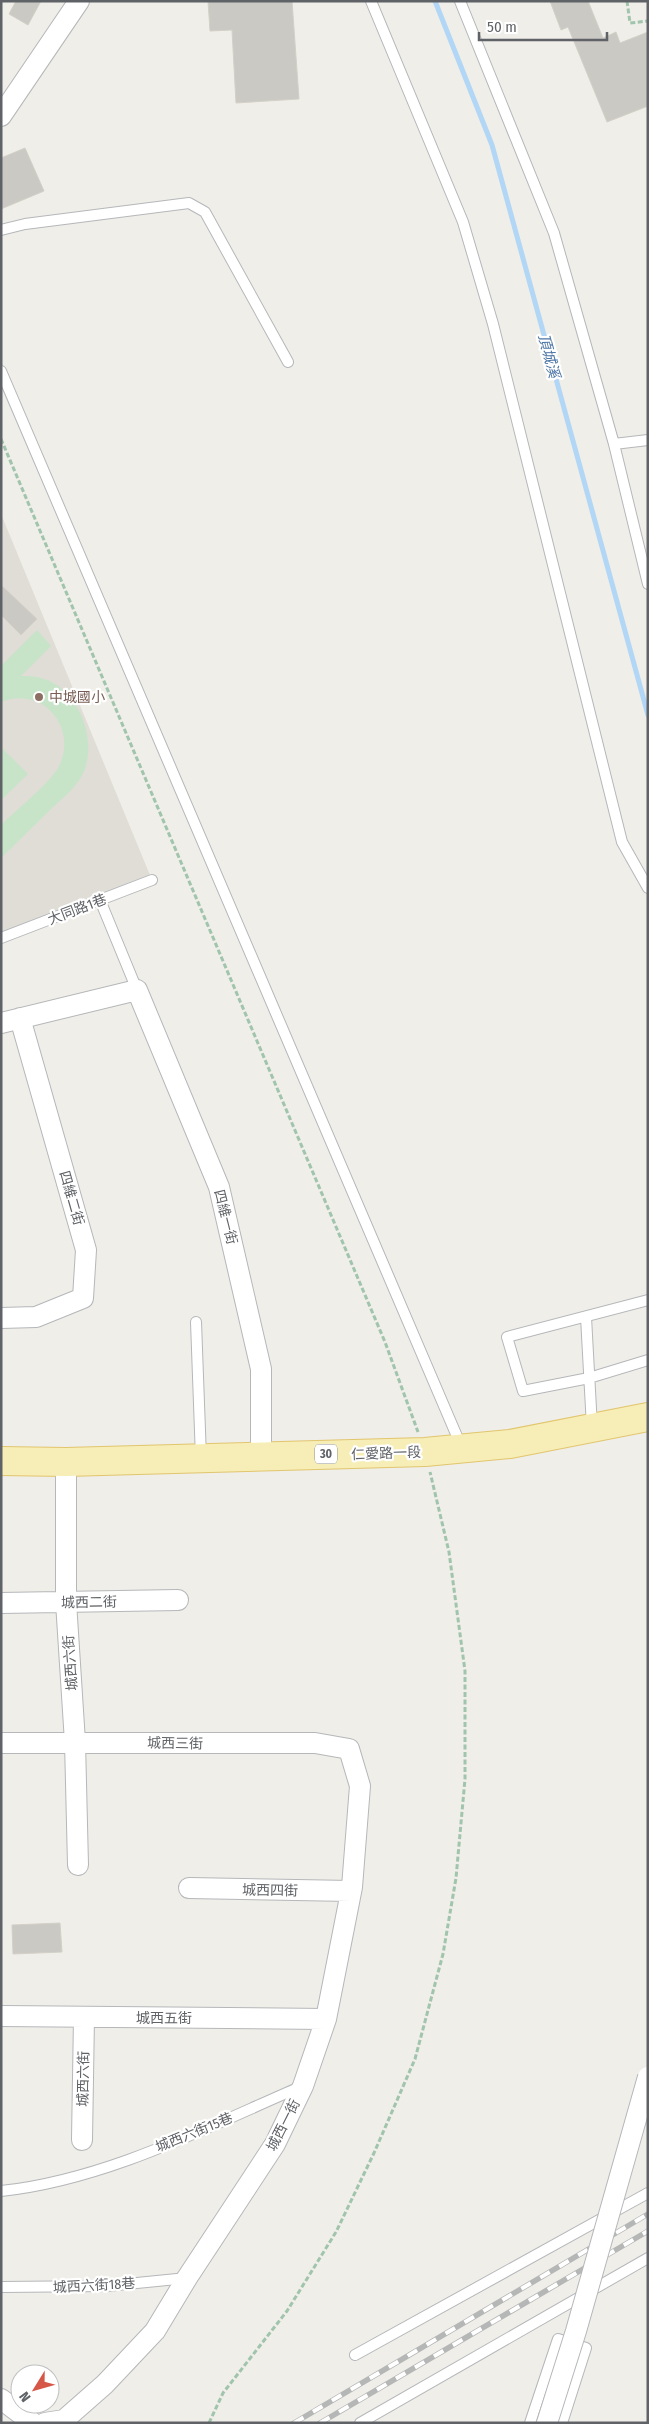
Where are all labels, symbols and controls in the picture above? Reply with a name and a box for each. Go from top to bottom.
scale bar [479,10,606,42]
text: 50 m [487,18,517,36]
water label: 頂城溪 [534,332,564,382]
place label: 中城國小 [49,689,105,706]
marker: 中城國小 [33,691,45,703]
street label: 大同路1巷 [45,891,109,928]
street label: 四維二街 [56,1169,87,1227]
street label: 四維一街 [210,1188,241,1246]
street label: 仁愛路一段 [351,1444,421,1463]
road number: 30 [315,1445,337,1464]
street label: 城西二街 [61,1594,117,1611]
street label: 城西六街 [60,1634,81,1691]
street label: 城西三街 [147,1735,203,1752]
street label: 城西四街 [242,1882,298,1899]
street label: 城西五街 [136,2010,192,2027]
street label: 城西六街 [75,2051,92,2107]
street label: 城西一街 [263,2096,304,2154]
street label: 城西六街15巷 [153,2109,235,2156]
street label: 城西六街18巷 [52,2275,136,2296]
north arrow [10,2364,60,2414]
text: N [16,2388,34,2405]

